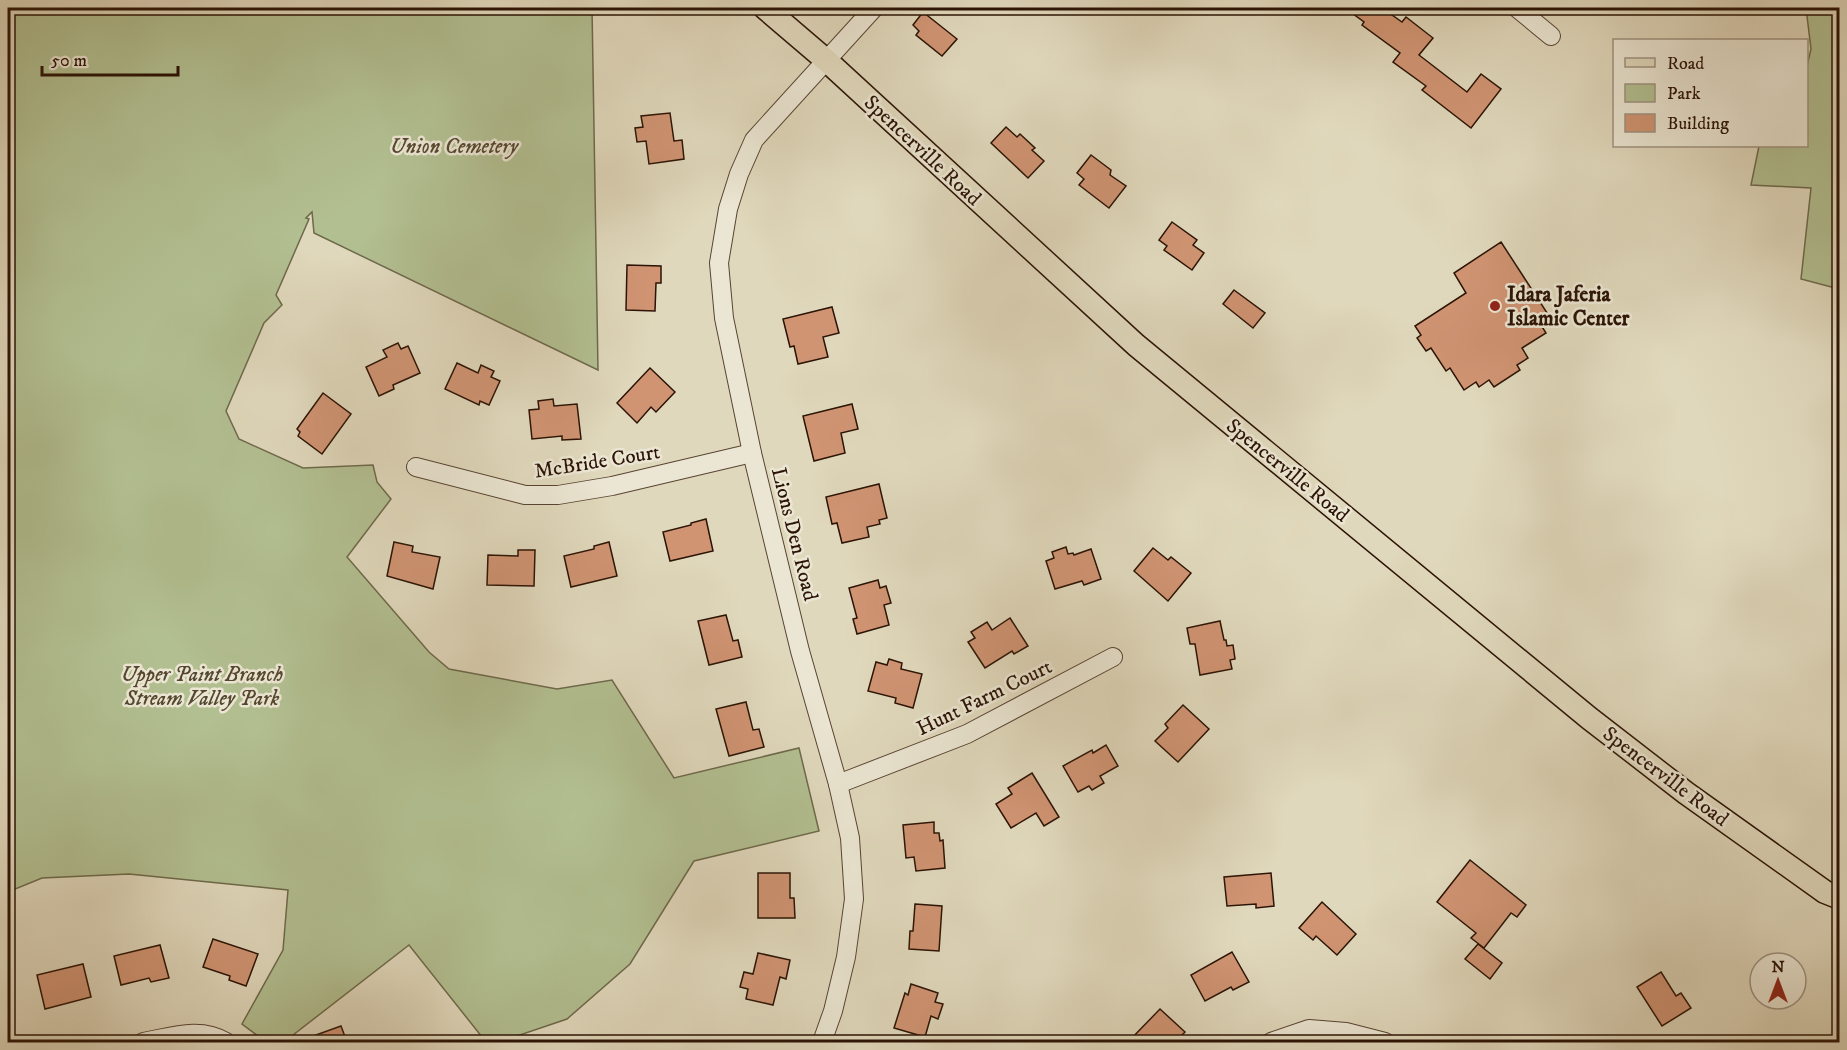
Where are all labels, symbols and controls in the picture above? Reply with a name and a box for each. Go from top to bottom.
scale bar [42,39,178,77]
legend [1613,39,1808,147]
text: 50 m [51,50,87,72]
text: Road [1667,53,1704,75]
text: Park [1667,83,1701,105]
street label: Spencerville Road [858,90,987,212]
text: Building [1667,113,1729,135]
park label: Union Cemetery [390,134,520,160]
place label: Idara Jaferia Islamic Center [1507,282,1631,332]
marker: Idara Jaferia Islamic Center [1488,299,1502,313]
street label: Spencerville Road [1221,413,1355,529]
street label: McBride Court [532,439,662,485]
street label: Lions Den Road [765,465,823,604]
street label: Hunt Farm Court [912,654,1057,742]
park label: Upper Paint Branch Stream Valley Park [121,662,283,712]
street label: Spencerville Road [1597,721,1734,833]
north arrow [1748,951,1808,1011]
text: N [1771,957,1785,977]

